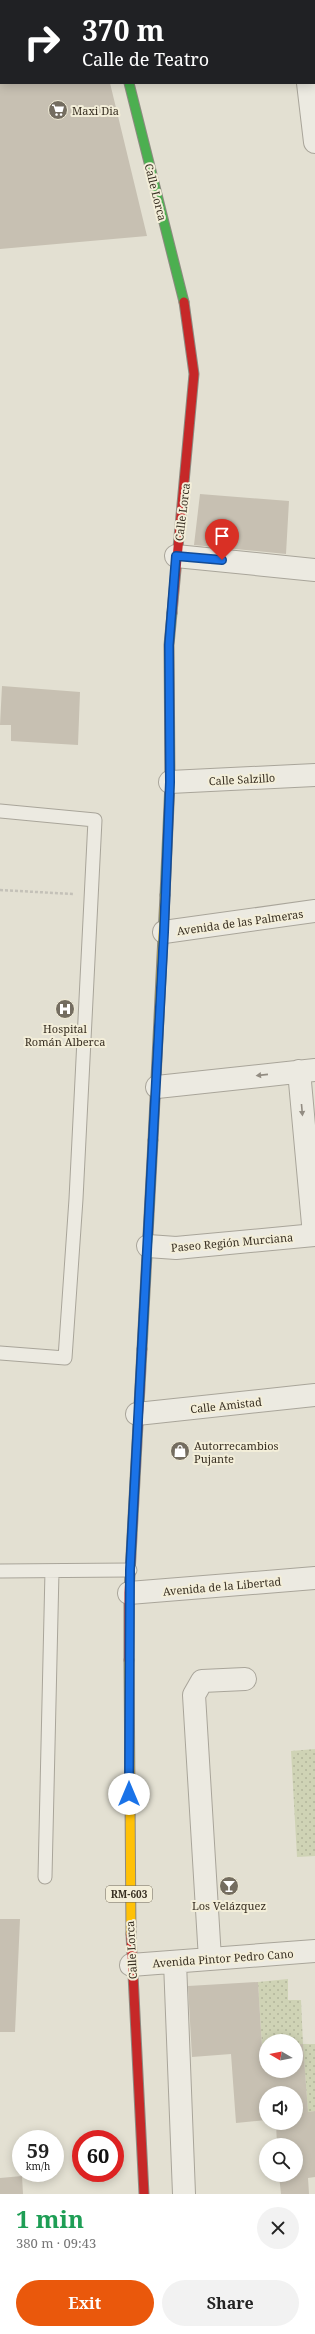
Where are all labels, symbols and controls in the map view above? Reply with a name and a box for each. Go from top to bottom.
text: 370 m [82,11,164,49]
icon: right [16,16,68,68]
text: Calle de Teatro [82,47,209,71]
supermarket icon: Maxi Dia [47,99,69,121]
place label: Maxi Dia [72,103,119,118]
street label: Calle Lorca [142,162,170,222]
street label: Calle Lorca [171,482,193,542]
pin [205,519,239,560]
icon: arrive [211,525,233,547]
street label: Calle Salzillo [208,770,276,788]
street label: Avenida de las Palmeras [176,906,304,938]
hospital icon: Hospital Román Alberca [54,998,76,1020]
place label: Hospital Román Alberca [25,1021,105,1049]
one-way arrow [256,1072,268,1078]
one-way arrow [299,1104,306,1116]
street label: Paseo Región Murciana [170,1229,294,1255]
street label: Calle Amistad [189,1394,263,1416]
place label: Autorrecambios Pujante [194,1438,279,1466]
shop icon: Autorrecambios Pujante [169,1440,191,1462]
street label: Avenida de la Libertad [162,1573,282,1599]
position arrow [108,1773,150,1815]
bar icon: Los Velázquez [218,1875,240,1897]
road number: RM-603 [106,1886,152,1902]
place label: Los Velázquez [192,1898,266,1913]
street label: Calle Lorca [122,1920,140,1980]
street label: Avenida Pintor Pedro Cano [152,1946,294,1970]
north arrow [259,2034,303,2078]
map controls [259,2034,303,2182]
button: sound [259,2086,303,2130]
speed limit sign: 60 [72,2130,124,2182]
text: 59 [27,2137,49,2164]
button: search [259,2138,303,2182]
text: km/h [26,2159,50,2173]
text: 1 min [16,2202,84,2235]
button: close [257,2207,299,2249]
text: 380 m · 09:43 [16,2234,96,2252]
button: Exit [16,2280,154,2326]
button: Share [162,2280,299,2326]

